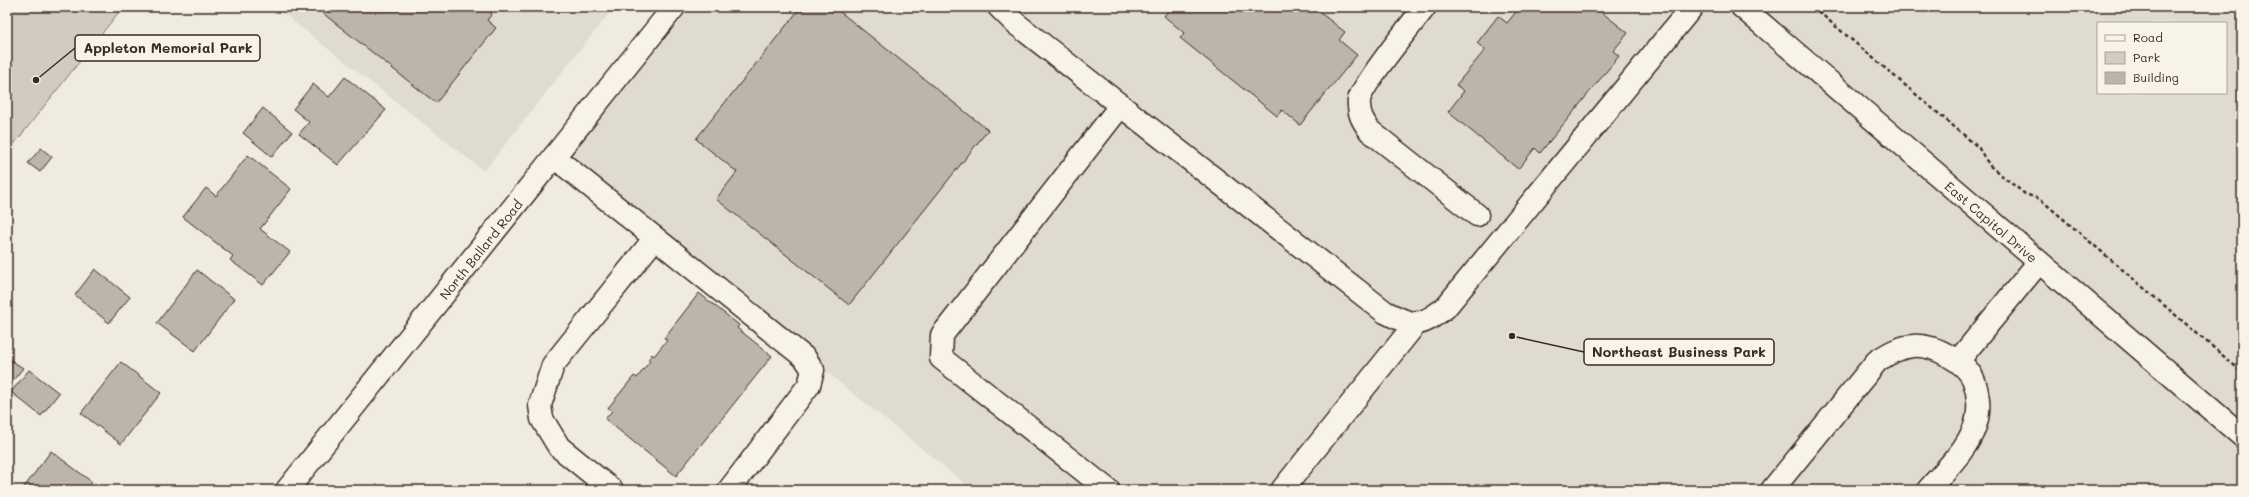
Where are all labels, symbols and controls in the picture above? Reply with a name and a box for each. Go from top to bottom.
legend [2097,22,2227,94]
text: Road [2133,29,2163,45]
callout: Appleton Memorial Park [75,35,260,61]
text: Appleton Memorial Park [83,38,253,57]
text: Park [2133,49,2160,65]
text: Building [2133,69,2179,85]
street label: East Capitol Drive [1942,177,2041,266]
street label: North Ballard Road [435,195,525,302]
callout: Northeast Business Park [1584,339,1774,365]
text: Northeast Business Park [1592,342,1766,361]

